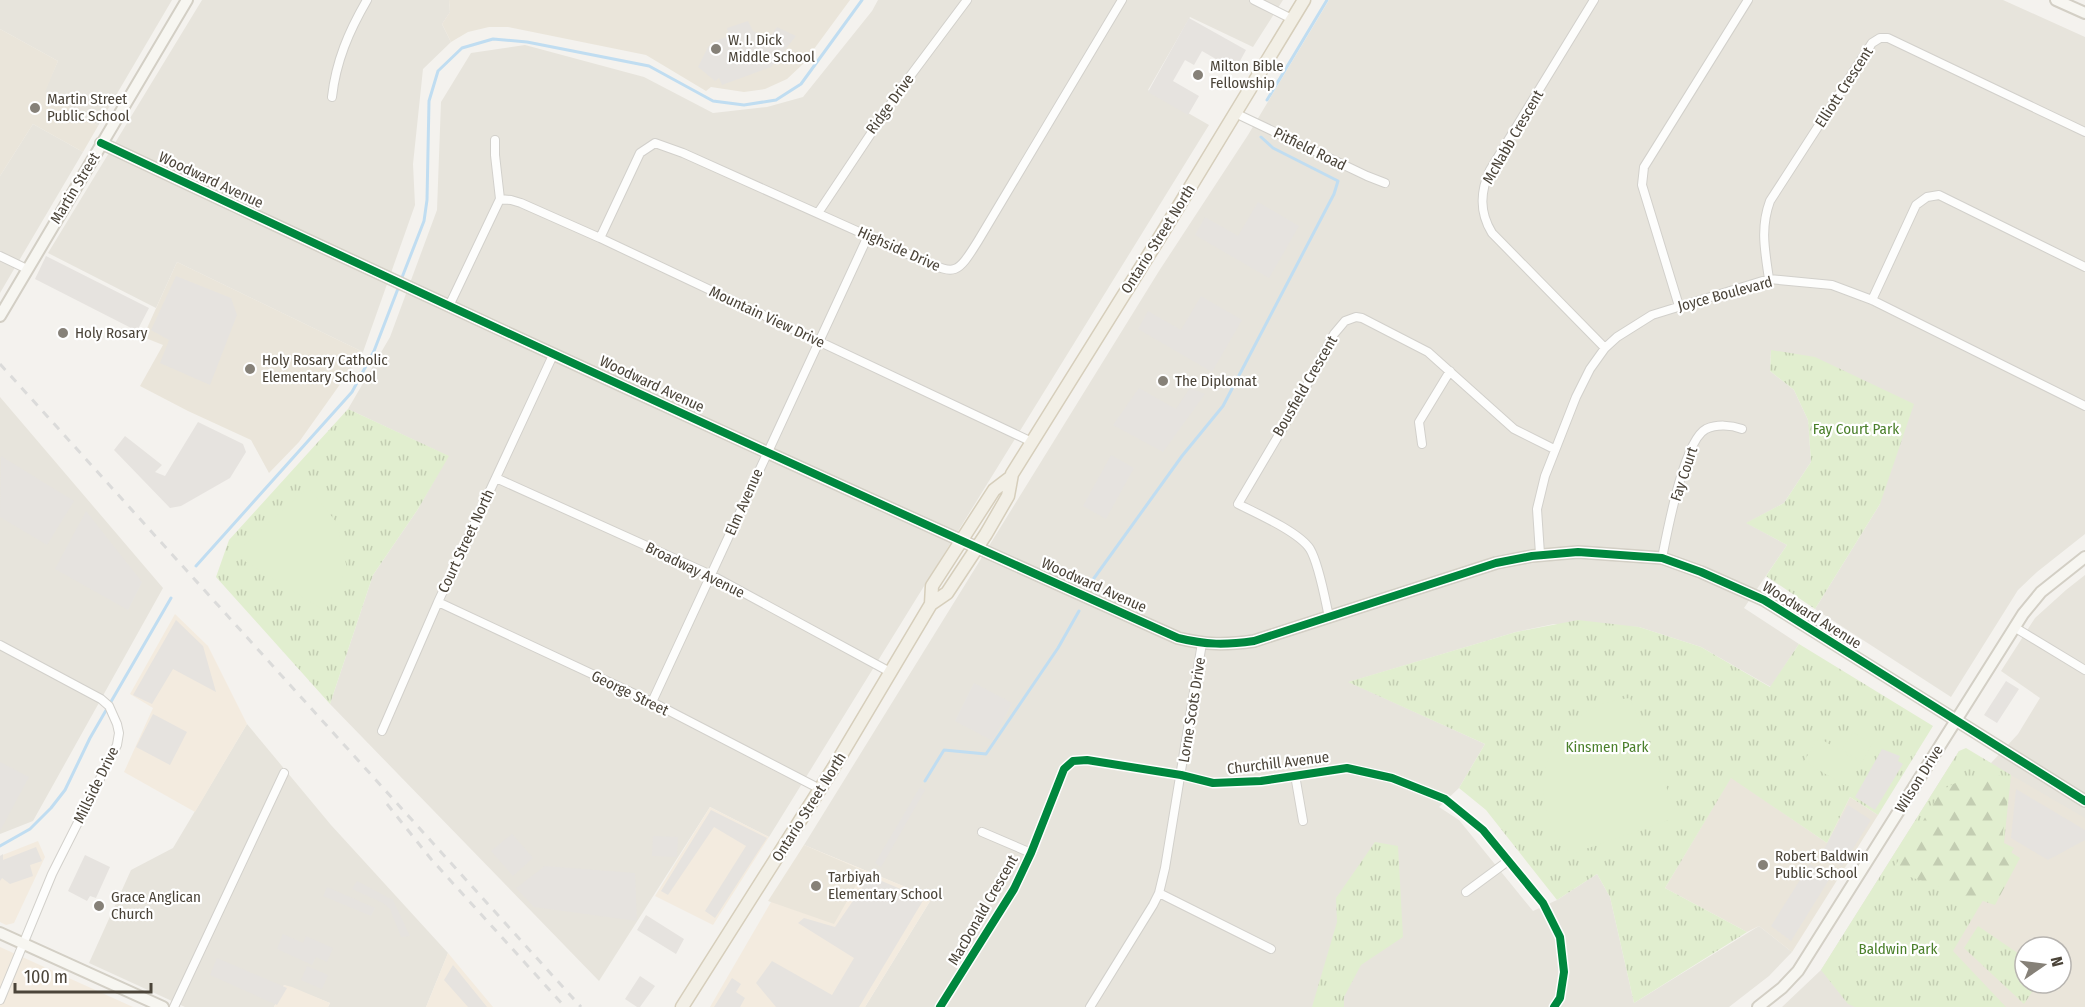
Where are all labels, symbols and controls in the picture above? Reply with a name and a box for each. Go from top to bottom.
place label: W. I. Dick Middle School [728,31,815,66]
marker: W. I. Dick Middle School [709,42,723,56]
street label: Elliott Crescent [1811,43,1877,131]
place label: Milton Bible Fellowship [1210,57,1284,92]
marker: Milton Bible Fellowship [1191,68,1205,82]
street label: Ridge Drive [862,71,918,137]
street label: McNabb Crescent [1479,87,1547,187]
place label: Martin Street Public School [47,90,130,125]
marker: Martin Street Public School [28,101,42,115]
street label: Pitfield Road [1271,124,1349,174]
street label: Woodward Avenue [156,148,266,212]
street label: Martin Street [47,149,103,227]
street label: Ontario Street North [1117,181,1199,297]
street label: Highside Drive [855,223,943,275]
street label: Joyce Boulevard [1676,273,1774,315]
street label: Mountain View Drive [706,282,828,352]
place label: Holy Rosary [75,324,148,342]
marker: Holy Rosary [56,326,70,340]
street label: Bousfield Crescent [1269,332,1341,440]
place label: Holy Rosary Catholic Elementary School [262,351,388,386]
street label: Woodward Avenue [597,352,707,416]
marker: Holy Rosary Catholic Elementary School [243,362,257,376]
place label: The Diplomat [1175,372,1257,390]
marker: The Diplomat [1156,374,1170,388]
park label: Fay Court Park [1813,420,1899,438]
street label: Fay Court [1667,444,1701,504]
street label: Elm Avenue [721,466,767,538]
street label: Court Street North [434,486,498,596]
street label: Broadway Avenue [642,538,748,602]
street label: Woodward Avenue [1039,554,1149,616]
street label: Woodward Avenue [1759,577,1865,653]
street label: Lorne Scots Drive [1175,656,1209,764]
street label: George Street [589,667,672,719]
park label: Kinsmen Park [1565,738,1649,756]
street label: Wilson Drive [1891,742,1947,816]
street label: Millside Drive [70,744,122,826]
street label: Churchill Avenue [1226,748,1330,778]
street label: Ontario Street North [768,749,850,865]
place label: Robert Baldwin Public School [1775,847,1869,882]
street label: MacDonald Crescent [944,852,1022,968]
marker: Robert Baldwin Public School [1756,858,1770,872]
place label: Tarbiyah Elementary School [828,868,942,903]
marker: Tarbiyah Elementary School [809,879,823,893]
place label: Grace Anglican Church [111,888,201,923]
marker: Grace Anglican Church [92,899,106,913]
north arrow [2013,935,2073,995]
park label: Baldwin Park [1858,940,1938,958]
text: N [2047,955,2067,968]
scale bar [15,956,152,994]
text: 100 m [24,966,68,988]

